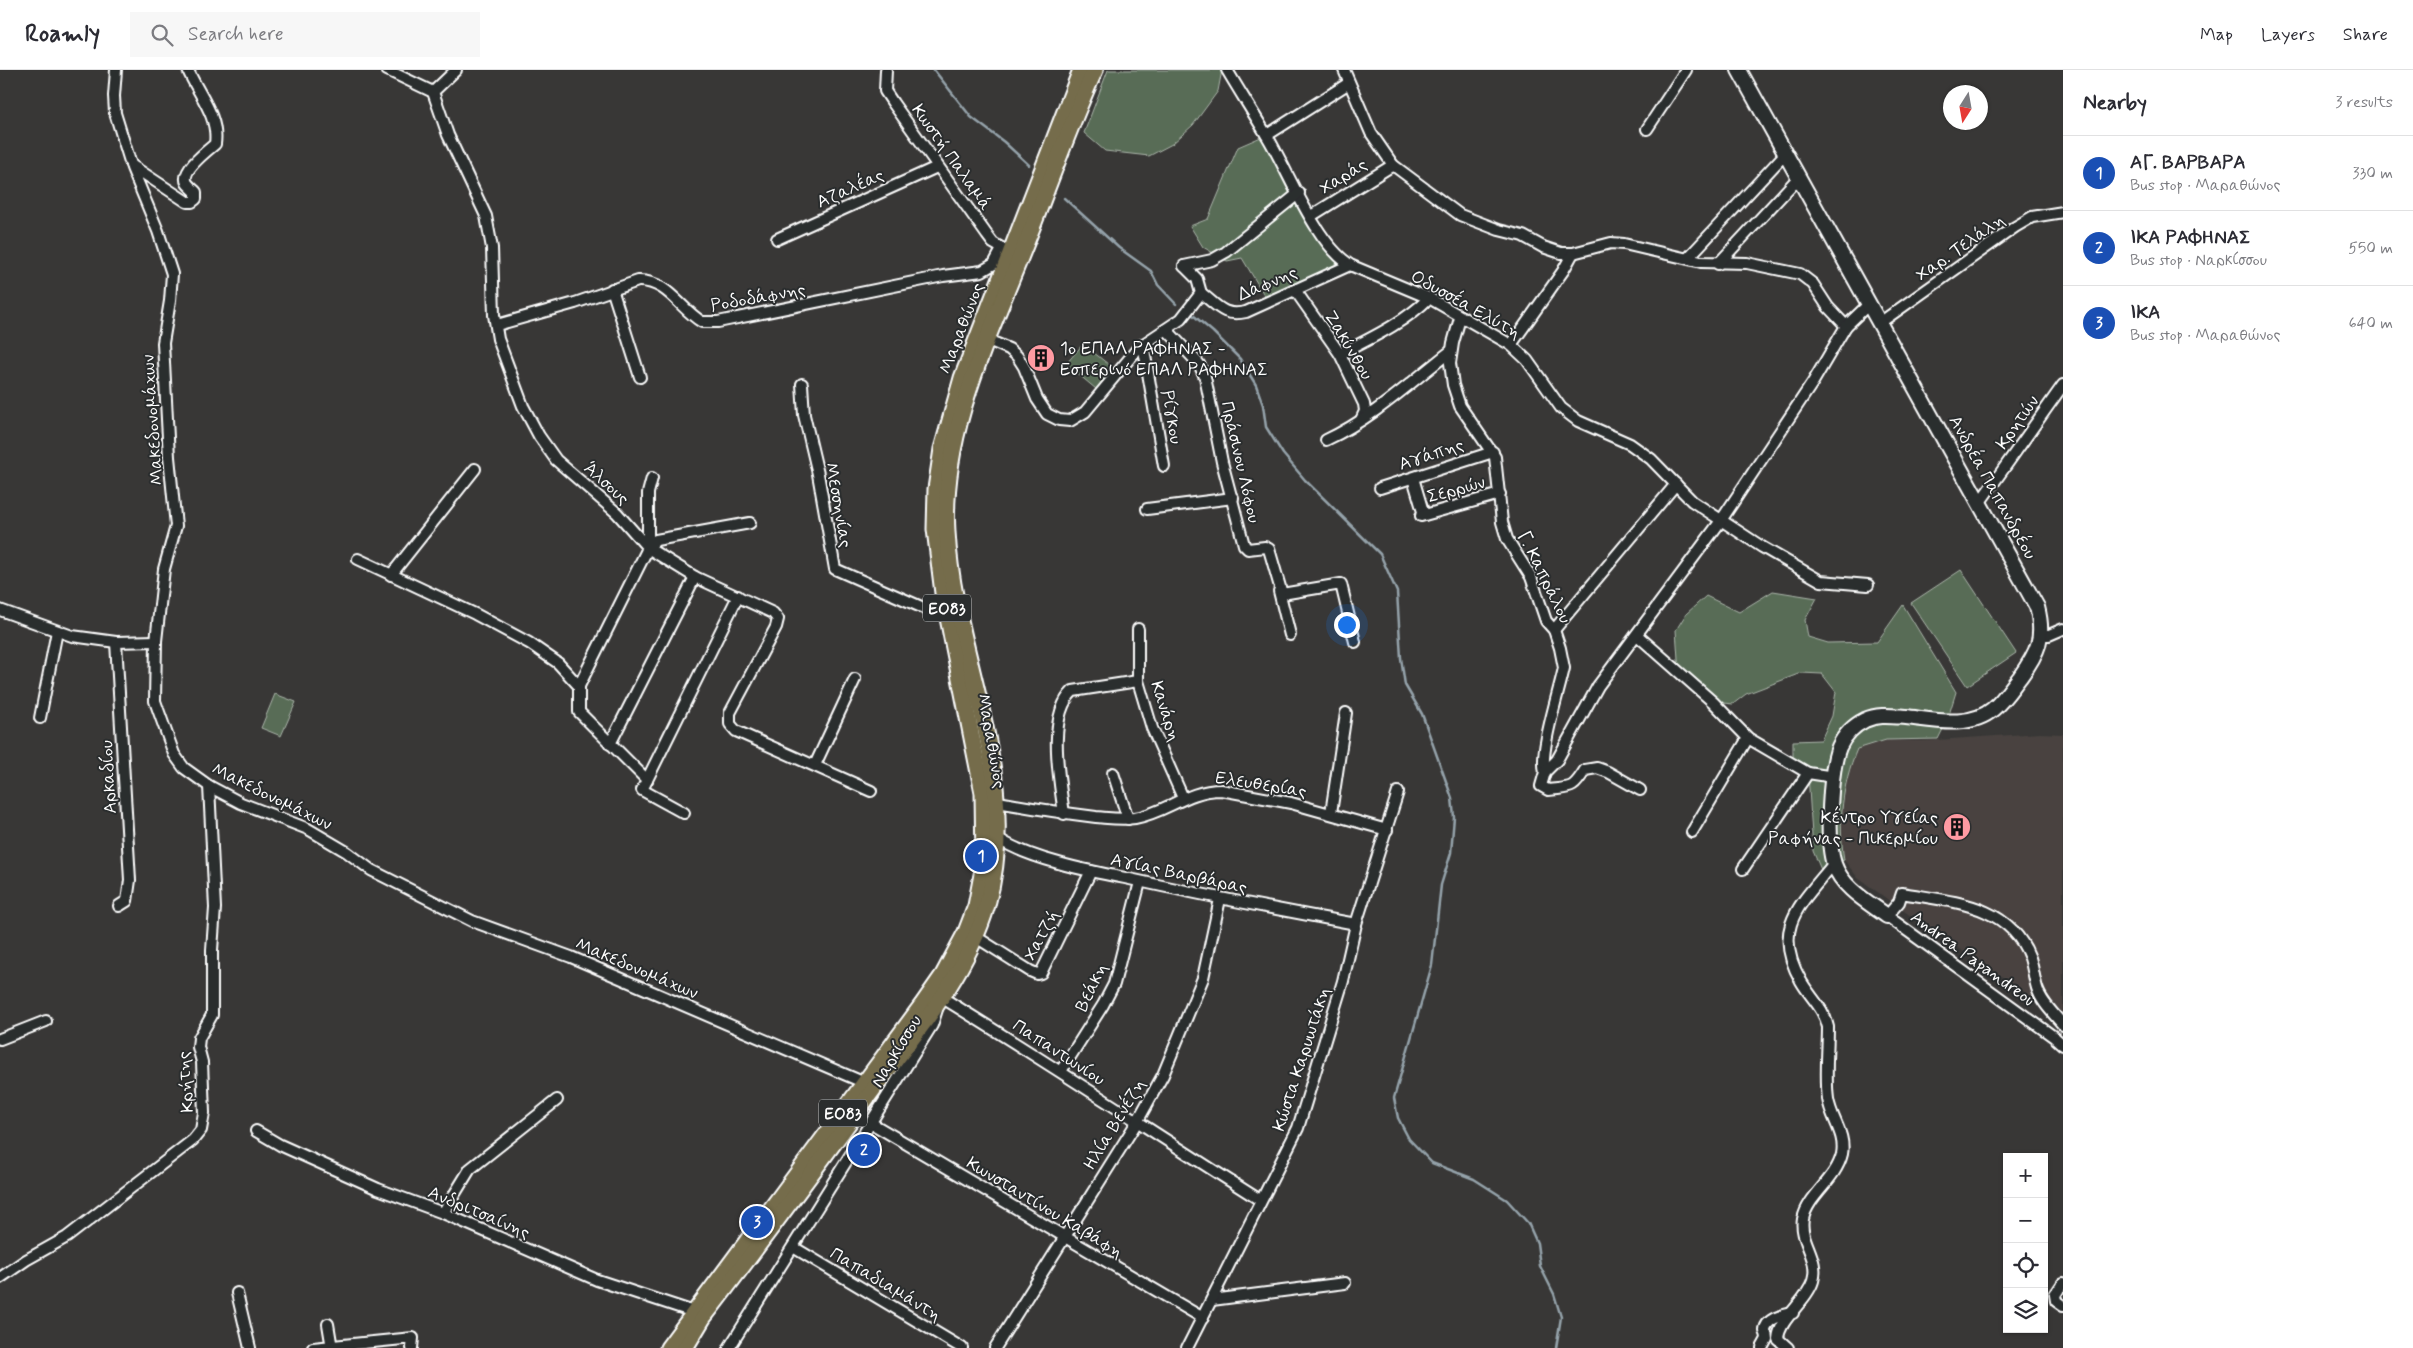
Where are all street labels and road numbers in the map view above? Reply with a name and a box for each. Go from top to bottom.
street label: Κωστή Παλαμά [906,100,997,216]
street label: Χαράς [1315,153,1372,201]
street label: Αζαλέας [813,162,888,214]
street label: Χαρ. Τελάλη [1911,208,2010,287]
street label: Δάφνης [1234,261,1301,307]
street label: Οδυσσέα Ελύτη [1406,264,1525,345]
street label: Ροδοδάφνης [709,278,808,318]
street label: Μαραθώνος [934,279,990,377]
street label: Ζακύνθου [1318,306,1378,385]
street label: Μακεδονομάχων [136,354,170,486]
street label: Ρίγκου [1154,388,1188,446]
street label: Κρητών [1990,391,2045,454]
street label: Πράσινου Λόφου [1214,399,1266,526]
street label: Ανδρέα Παπανδρέου [1943,411,2043,564]
street label: Αγάπης [1396,433,1467,477]
street label: Άλσους [578,457,634,511]
street label: Μεσσηνίας [819,461,857,550]
street label: Σερρών [1425,471,1488,509]
street label: Γ. Καπράλου [1511,527,1577,628]
road number: ΕΟ83 [923,594,971,622]
street label: Κανάρη [1144,678,1186,745]
street label: Μαραθώνος [971,692,1011,791]
street label: Αρκαδίου [95,739,123,814]
street label: Μακεδονομάχων [207,757,336,836]
street label: Ελευθερίας [1214,766,1308,804]
street label: Αγίας Βαρβάρας [1108,848,1249,900]
street label: Andrea Papandreou [1905,905,2040,1012]
street label: Χατζή [1019,906,1065,965]
street label: Μακεδονομάχων [572,932,702,1006]
street label: Βεάκη [1070,959,1114,1016]
street label: Κώστα Καρυωτάκη [1267,984,1337,1135]
street label: Ναρκίσσου [866,1011,928,1092]
street label: Παπαντωνίου [1008,1014,1109,1092]
street label: Κρήτης [172,1050,200,1113]
street label: Ηλία Βενέζη [1077,1074,1152,1175]
road number: ΕΟ83 [819,1100,867,1126]
street label: Κωνσταντίνου Καβάφη [962,1151,1127,1264]
street label: Ανδριτσαίνης [424,1181,533,1245]
street label: Παπαδιαμάντη [825,1242,946,1328]

